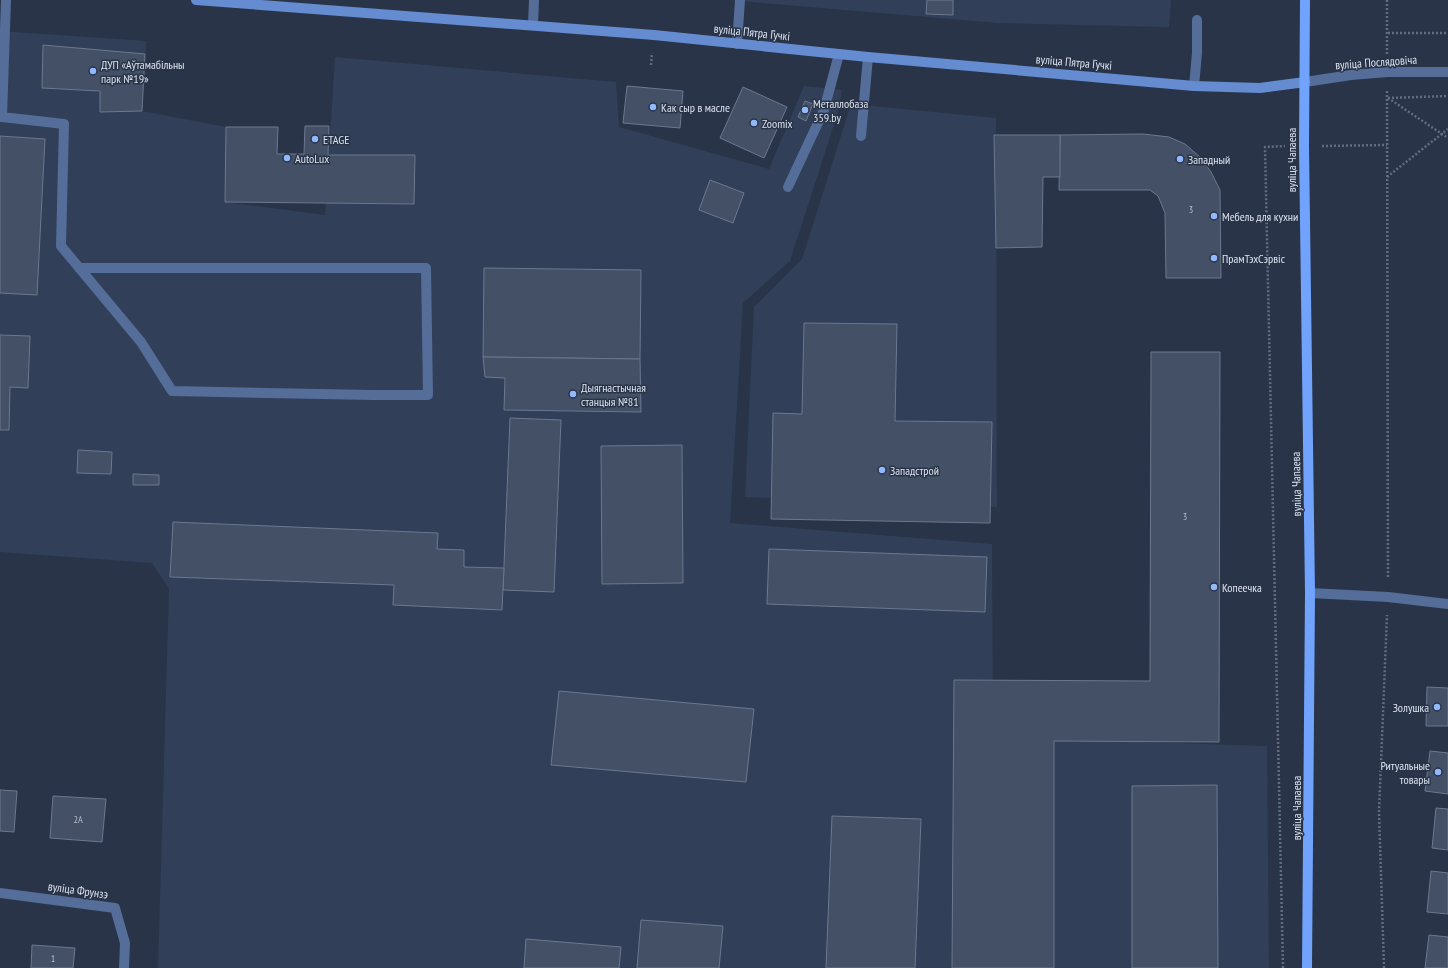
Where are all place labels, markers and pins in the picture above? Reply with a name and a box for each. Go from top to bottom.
place label: ДУП «Аўтамабільны парк №19» [101,57,185,86]
marker: ДУП «Аўтамабільны парк №19» [88,66,98,76]
place label: Металлобаза 359.by [813,96,868,125]
place label: Как сыр в масле [661,100,730,115]
marker: Как сыр в масле [648,102,658,112]
marker: Металлобаза 359.by [800,105,810,115]
place label: Zoomix [762,116,793,131]
marker: Zoomix [749,118,759,128]
place label: ETAGE [323,132,349,147]
marker: ETAGE [310,134,320,144]
place label: AutoLux [295,151,329,166]
place label: Западный [1188,152,1230,167]
marker: AutoLux [282,153,292,163]
marker: Западный [1175,154,1185,164]
place label: Мебель для кухни [1222,209,1298,224]
marker: Мебель для кухни [1209,211,1219,221]
place label: ПрамТэхСэрвіс [1222,251,1286,266]
marker: ПрамТэхСэрвіс [1209,253,1219,263]
place label: Дыягнастычная станцыя №81 [581,380,646,409]
marker: Дыягнастычная станцыя №81 [568,389,578,399]
place label: Западстрой [890,463,939,478]
marker: Западстрой [877,465,887,475]
place label: Копеечка [1222,580,1262,595]
marker: Копеечка [1209,582,1219,592]
place label: Золушка [1393,700,1429,715]
marker: Золушка [1432,702,1442,712]
place label: Ритуальные товары [1380,758,1430,787]
marker: Ритуальные товары [1433,767,1443,777]

